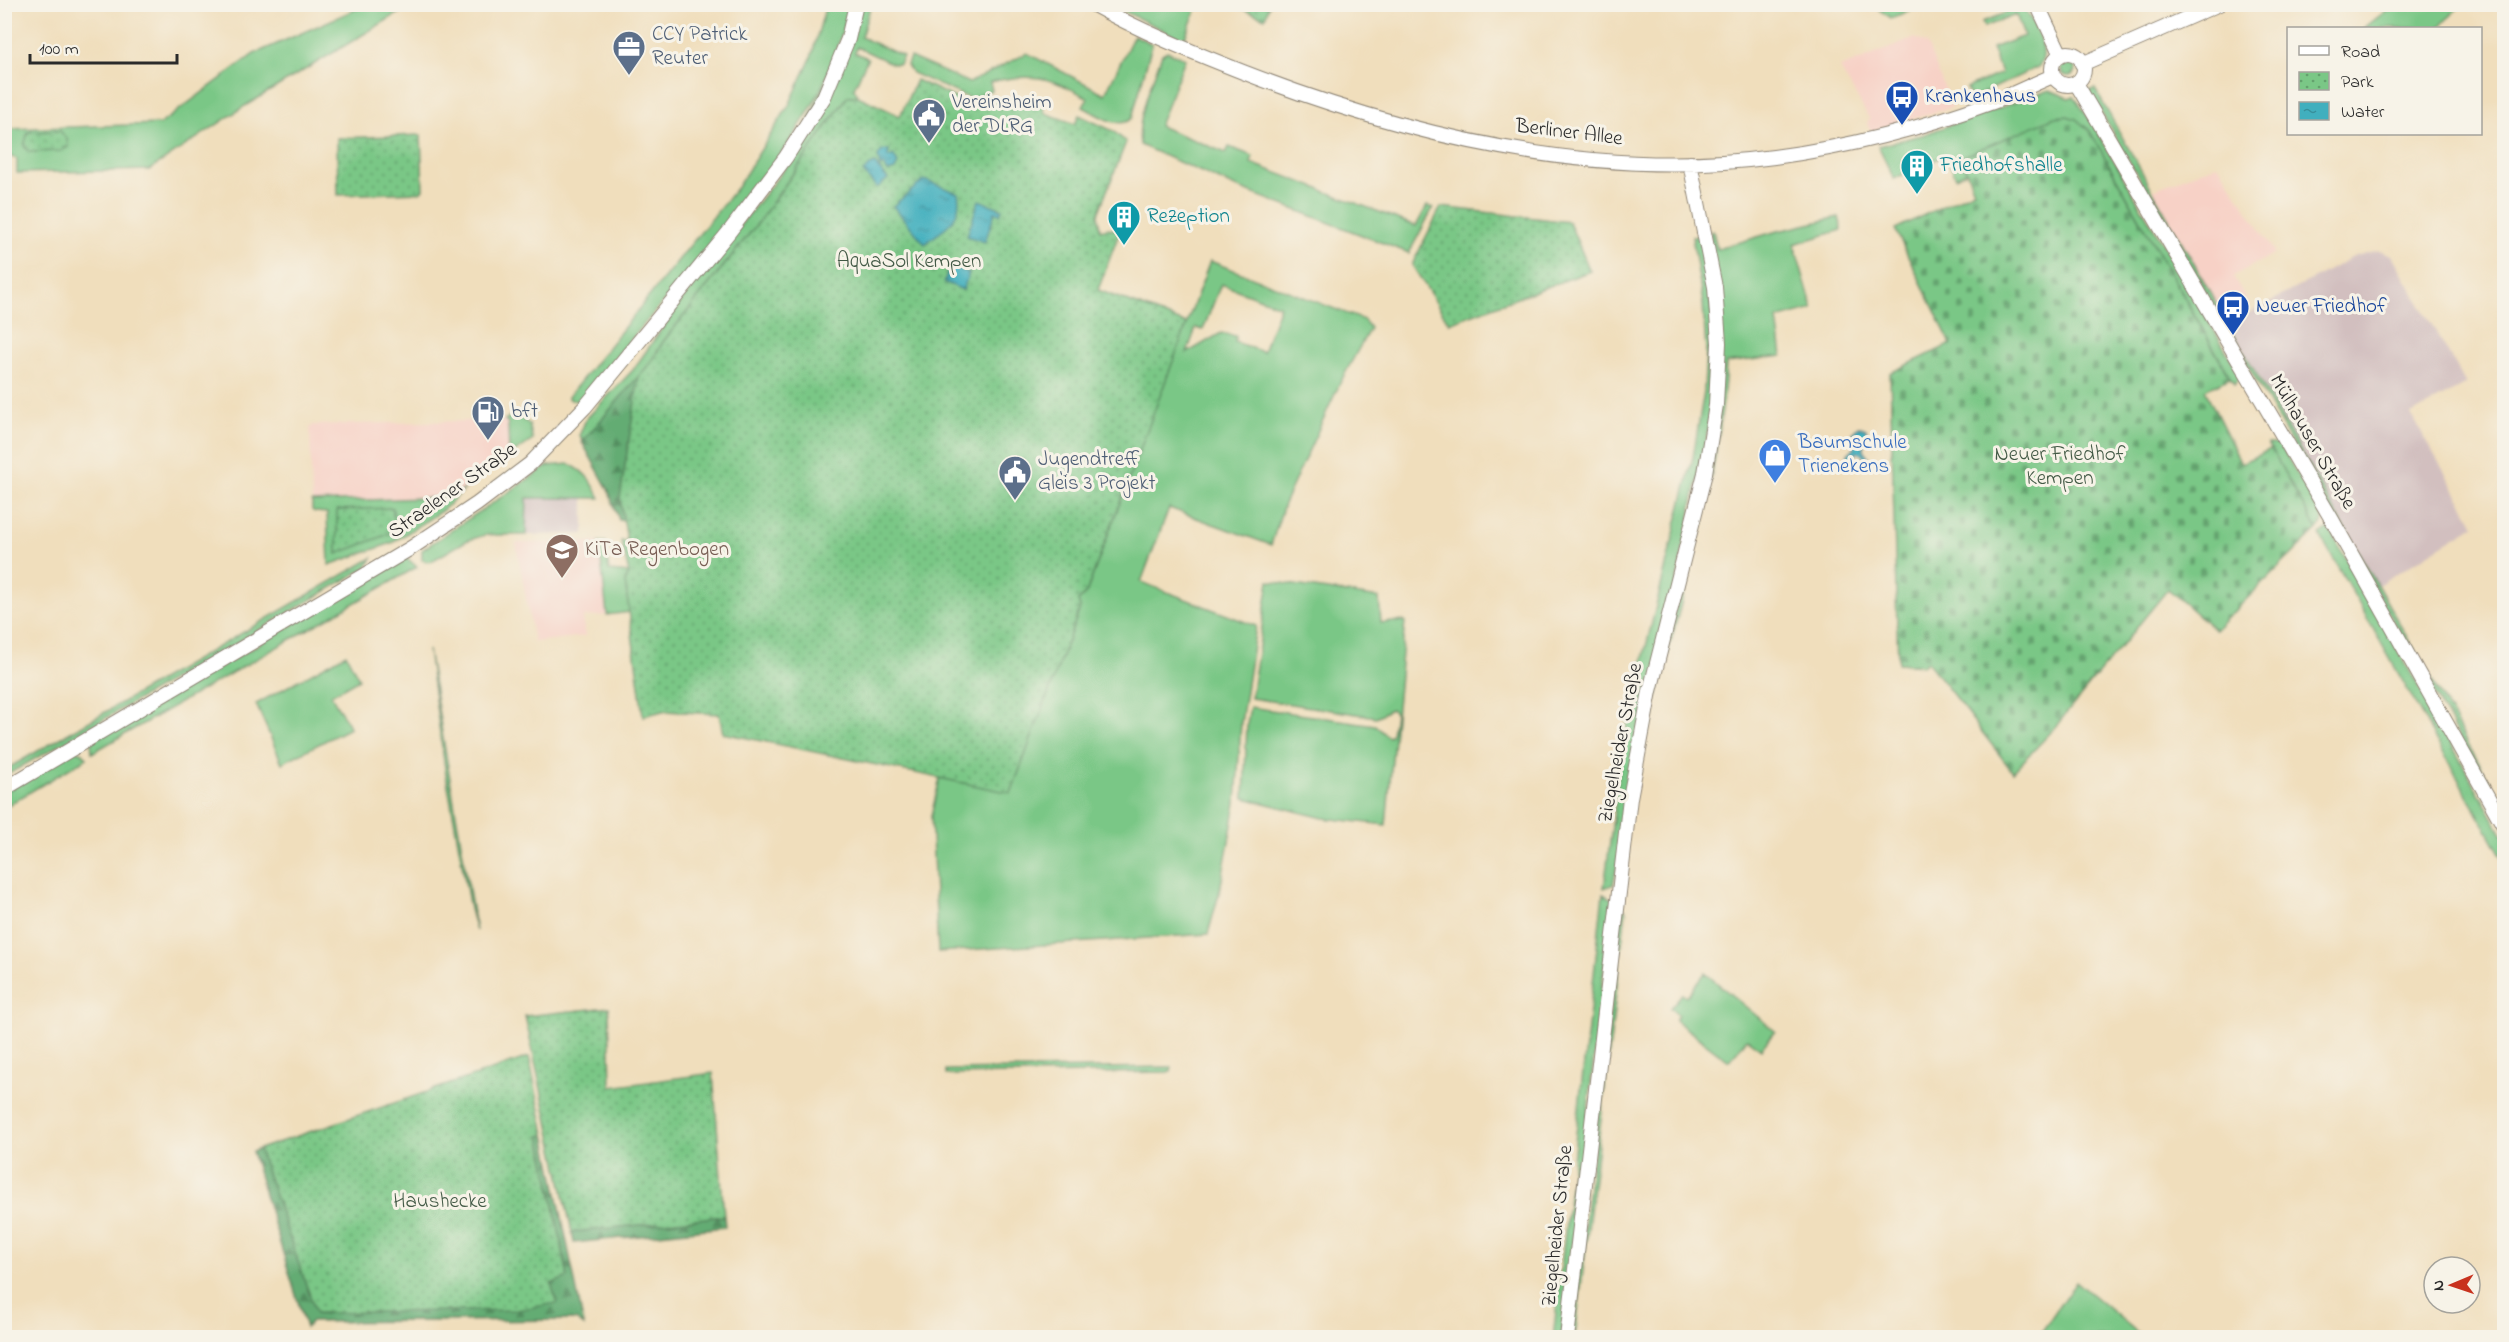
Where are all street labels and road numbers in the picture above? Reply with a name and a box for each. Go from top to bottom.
street label: Berliner Allee [1513,111,1625,155]
street label: Mülhauser Straße [2261,369,2363,516]
street label: Straelener Straße [383,435,524,547]
street label: Ziegelheider Straße [1591,660,1653,826]
street label: Ziegelheider Straße [1535,1143,1583,1309]

